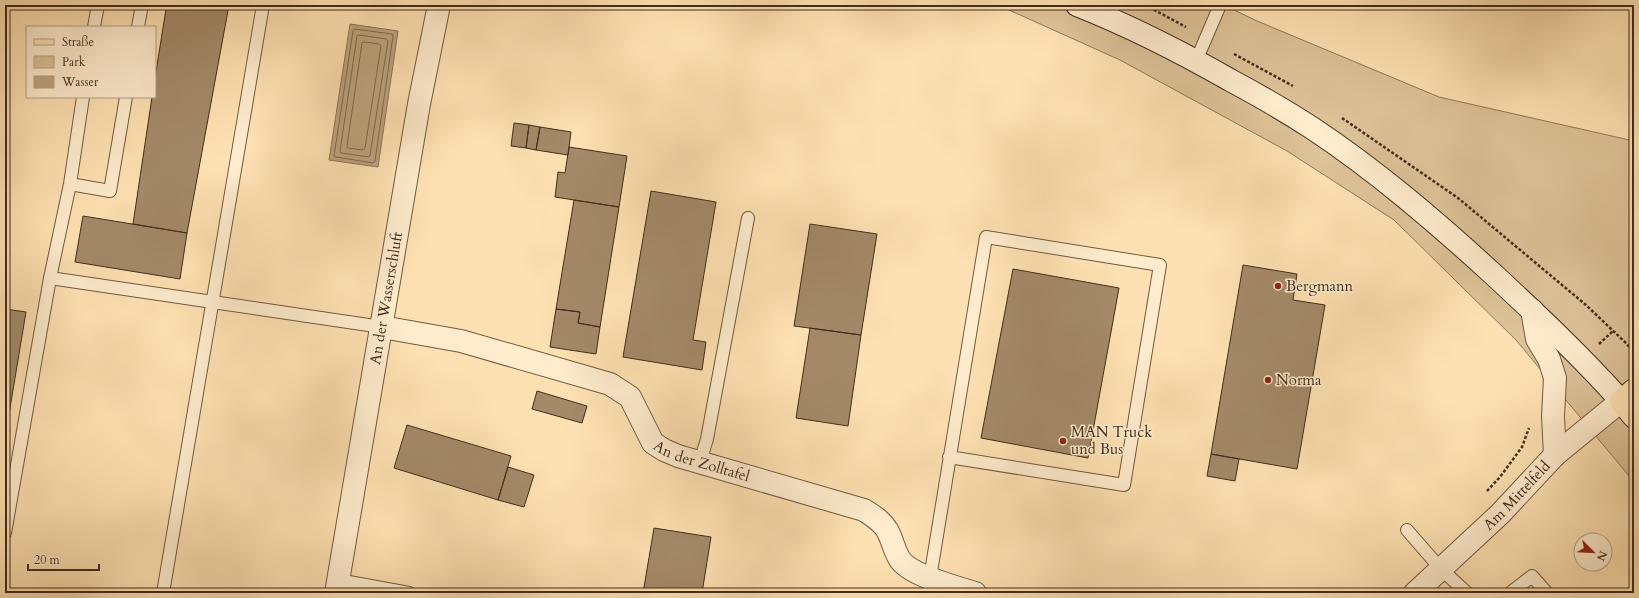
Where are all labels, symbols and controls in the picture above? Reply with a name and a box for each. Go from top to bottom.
legend [26,26,156,98]
text: Straße [62,34,94,50]
text: Park [62,54,86,70]
text: Wasser [61,74,99,90]
street label: An der Wasserschluft [365,230,407,366]
place label: Bergmann [1286,276,1354,296]
marker: Bergmann [1273,281,1283,291]
place label: Norma [1276,370,1322,390]
marker: Norma [1263,375,1273,385]
place label: MAN Truck und Bus [1071,422,1152,459]
street label: An der Zolltafel [649,436,752,486]
marker: MAN Truck und Bus [1058,436,1068,446]
street label: Am Mittelfeld [1479,456,1555,535]
north arrow [1573,532,1613,572]
scale bar [28,546,99,572]
text: N [1593,548,1610,564]
text: 20 m [34,552,61,568]

